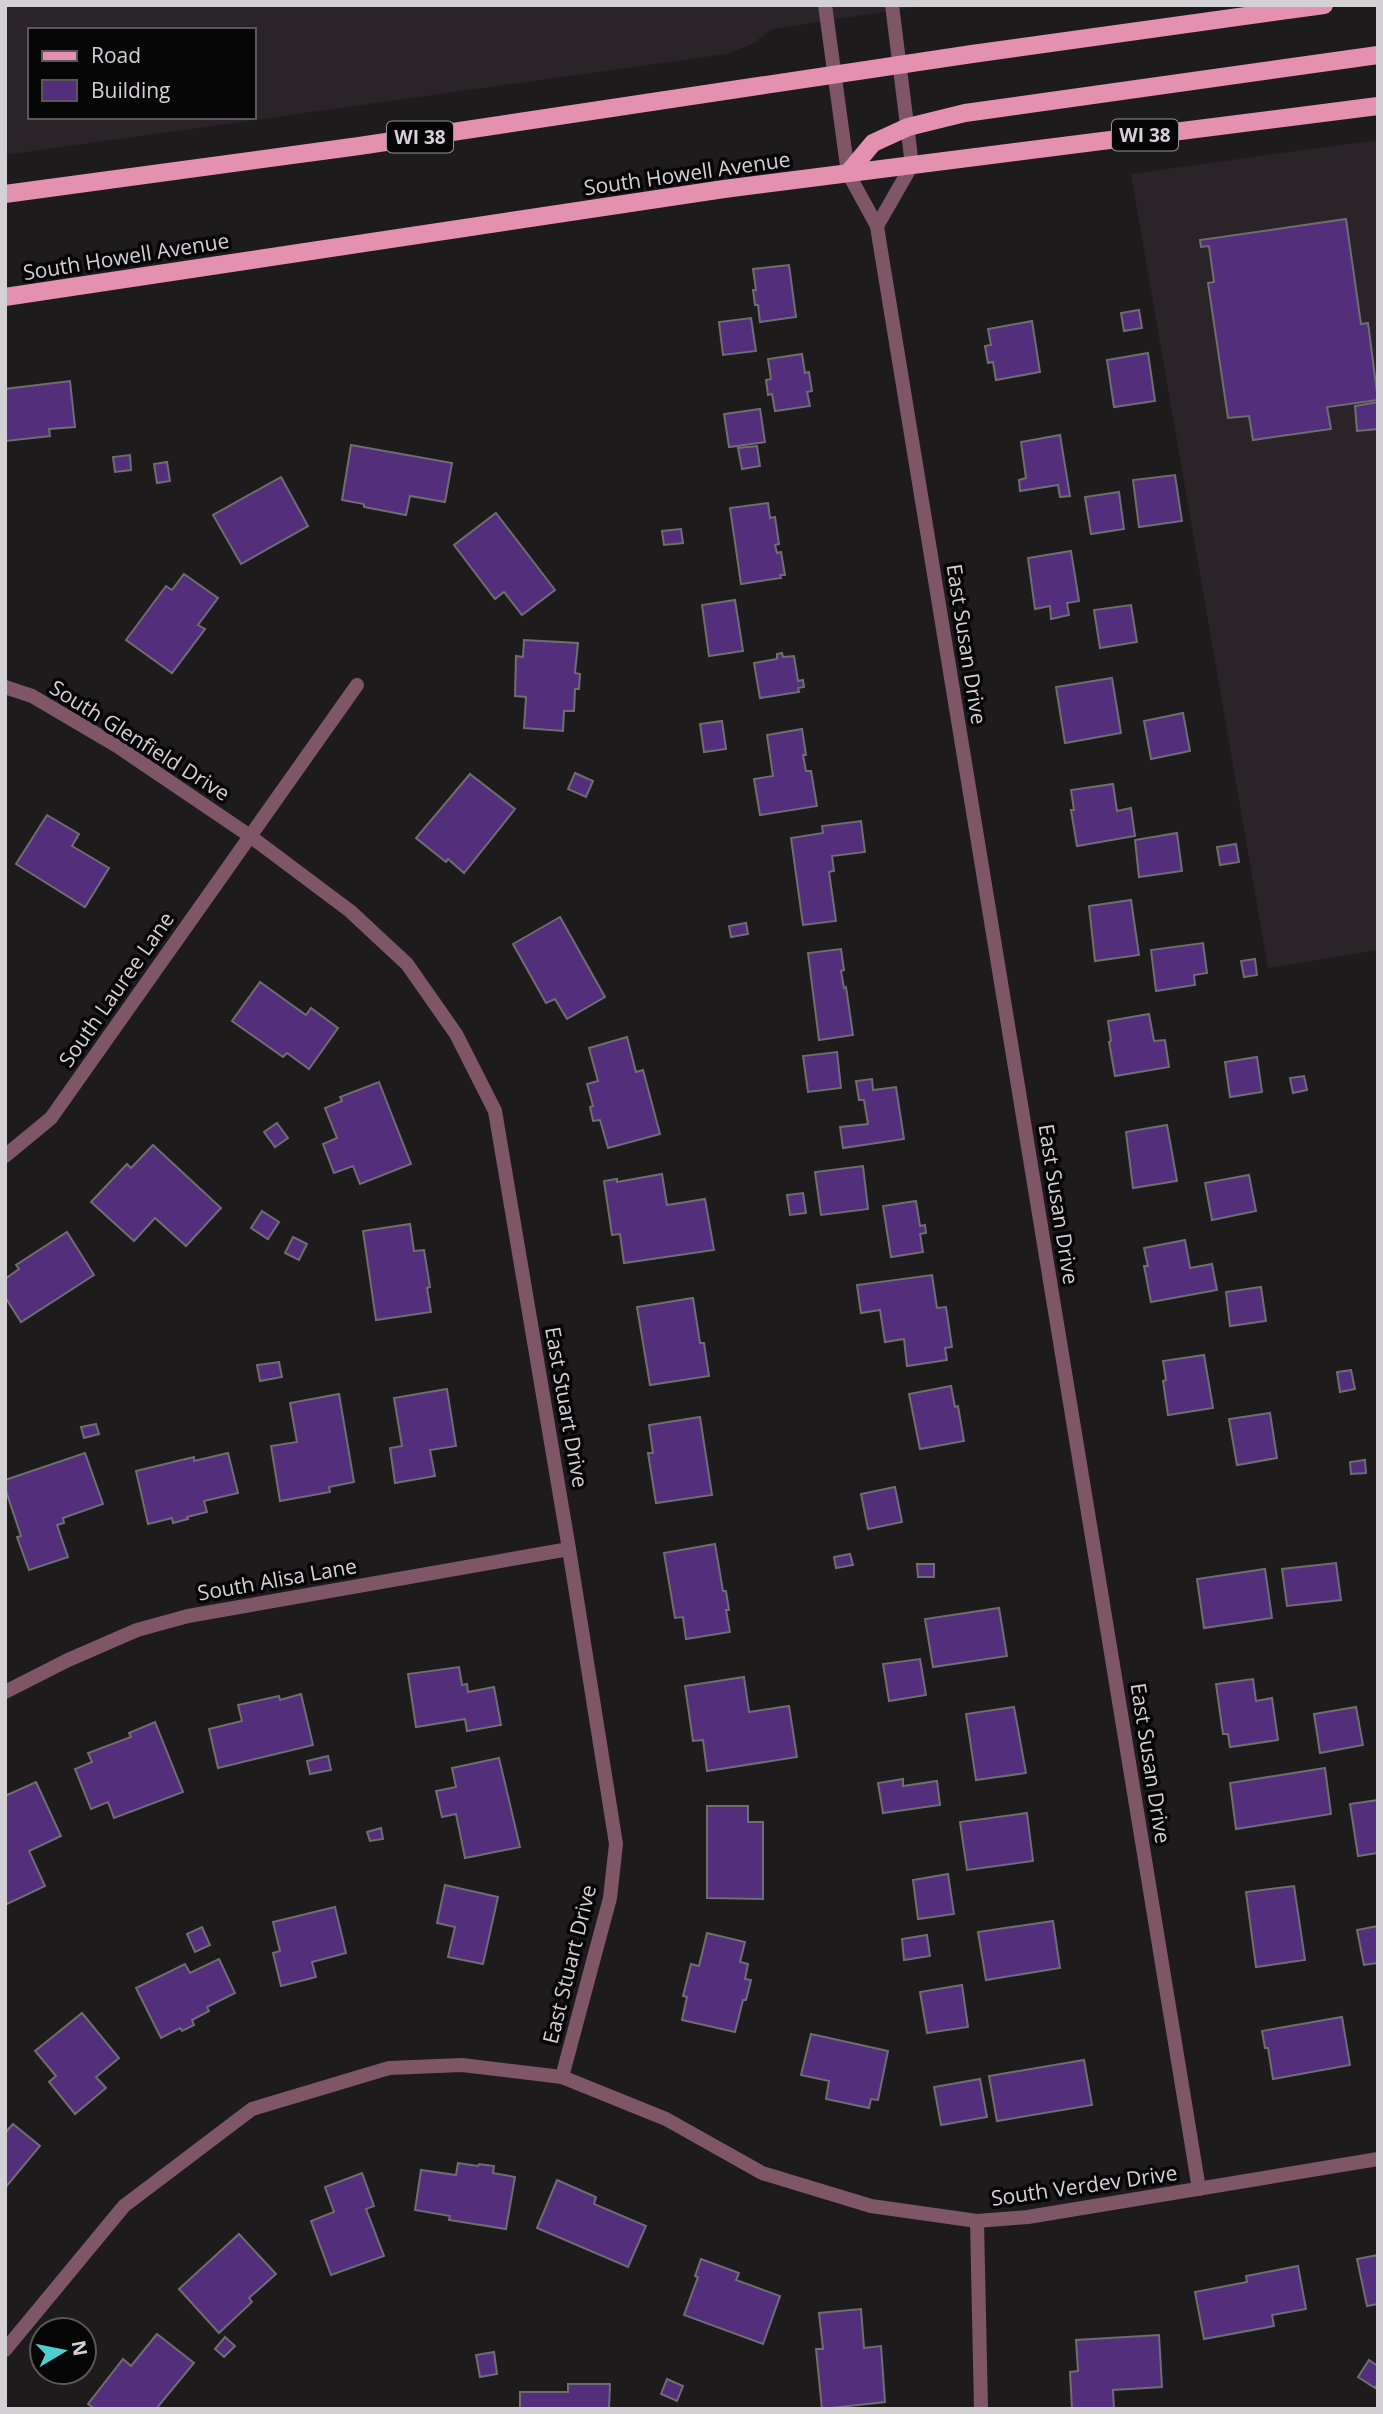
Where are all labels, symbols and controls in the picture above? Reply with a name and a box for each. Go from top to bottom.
legend [28,28,256,119]
text: Road [91,41,141,69]
text: Building [91,76,170,104]
road number: WI 38 [1112,119,1178,150]
road number: WI 38 [387,122,453,153]
street label: South Howell Avenue [582,145,792,201]
street label: South Howell Avenue [21,226,231,286]
street label: East Susan Drive [940,562,994,726]
street label: South Glenfield Drive [45,673,235,807]
street label: South Lauree Lane [52,906,180,1072]
street label: East Susan Drive [1032,1122,1086,1286]
street label: East Stuart Drive [539,1324,595,1490]
street label: South Alisa Lane [195,1551,359,1607]
street label: East Susan Drive [1124,1681,1178,1845]
street label: East Stuart Drive [536,1882,602,2046]
street label: South Verdev Drive [989,2158,1179,2212]
north arrow [28,2316,98,2386]
text: N [66,2338,94,2358]

